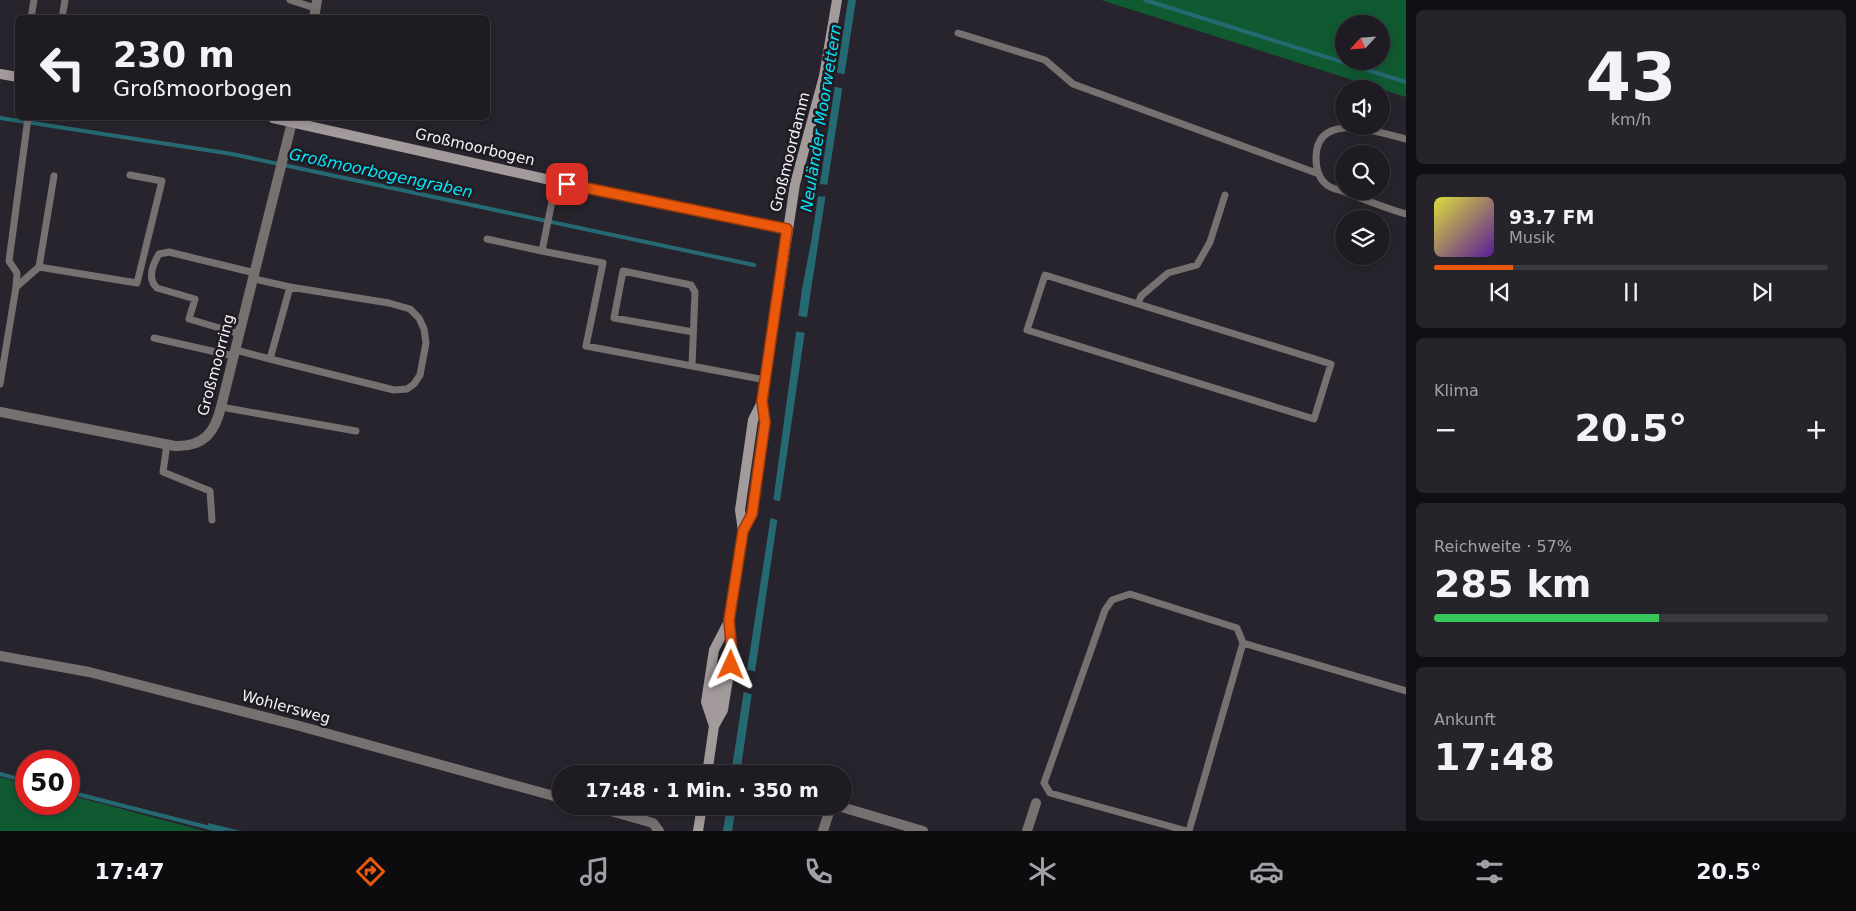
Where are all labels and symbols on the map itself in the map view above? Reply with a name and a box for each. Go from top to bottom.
north arrow [1335,15,1390,70]
water label: Neuländer Moorwettern [797,23,845,213]
street label: Großmoordamm [766,90,814,214]
street label: Großmoorbogen [413,124,537,170]
water label: Großmoorbogengraben [287,144,475,202]
pin [546,163,588,205]
street label: Großmoorring [194,312,238,418]
position arrow [704,638,756,690]
street label: Wohlersweg [240,687,332,727]
speed limit sign: 50 [15,750,80,815]

